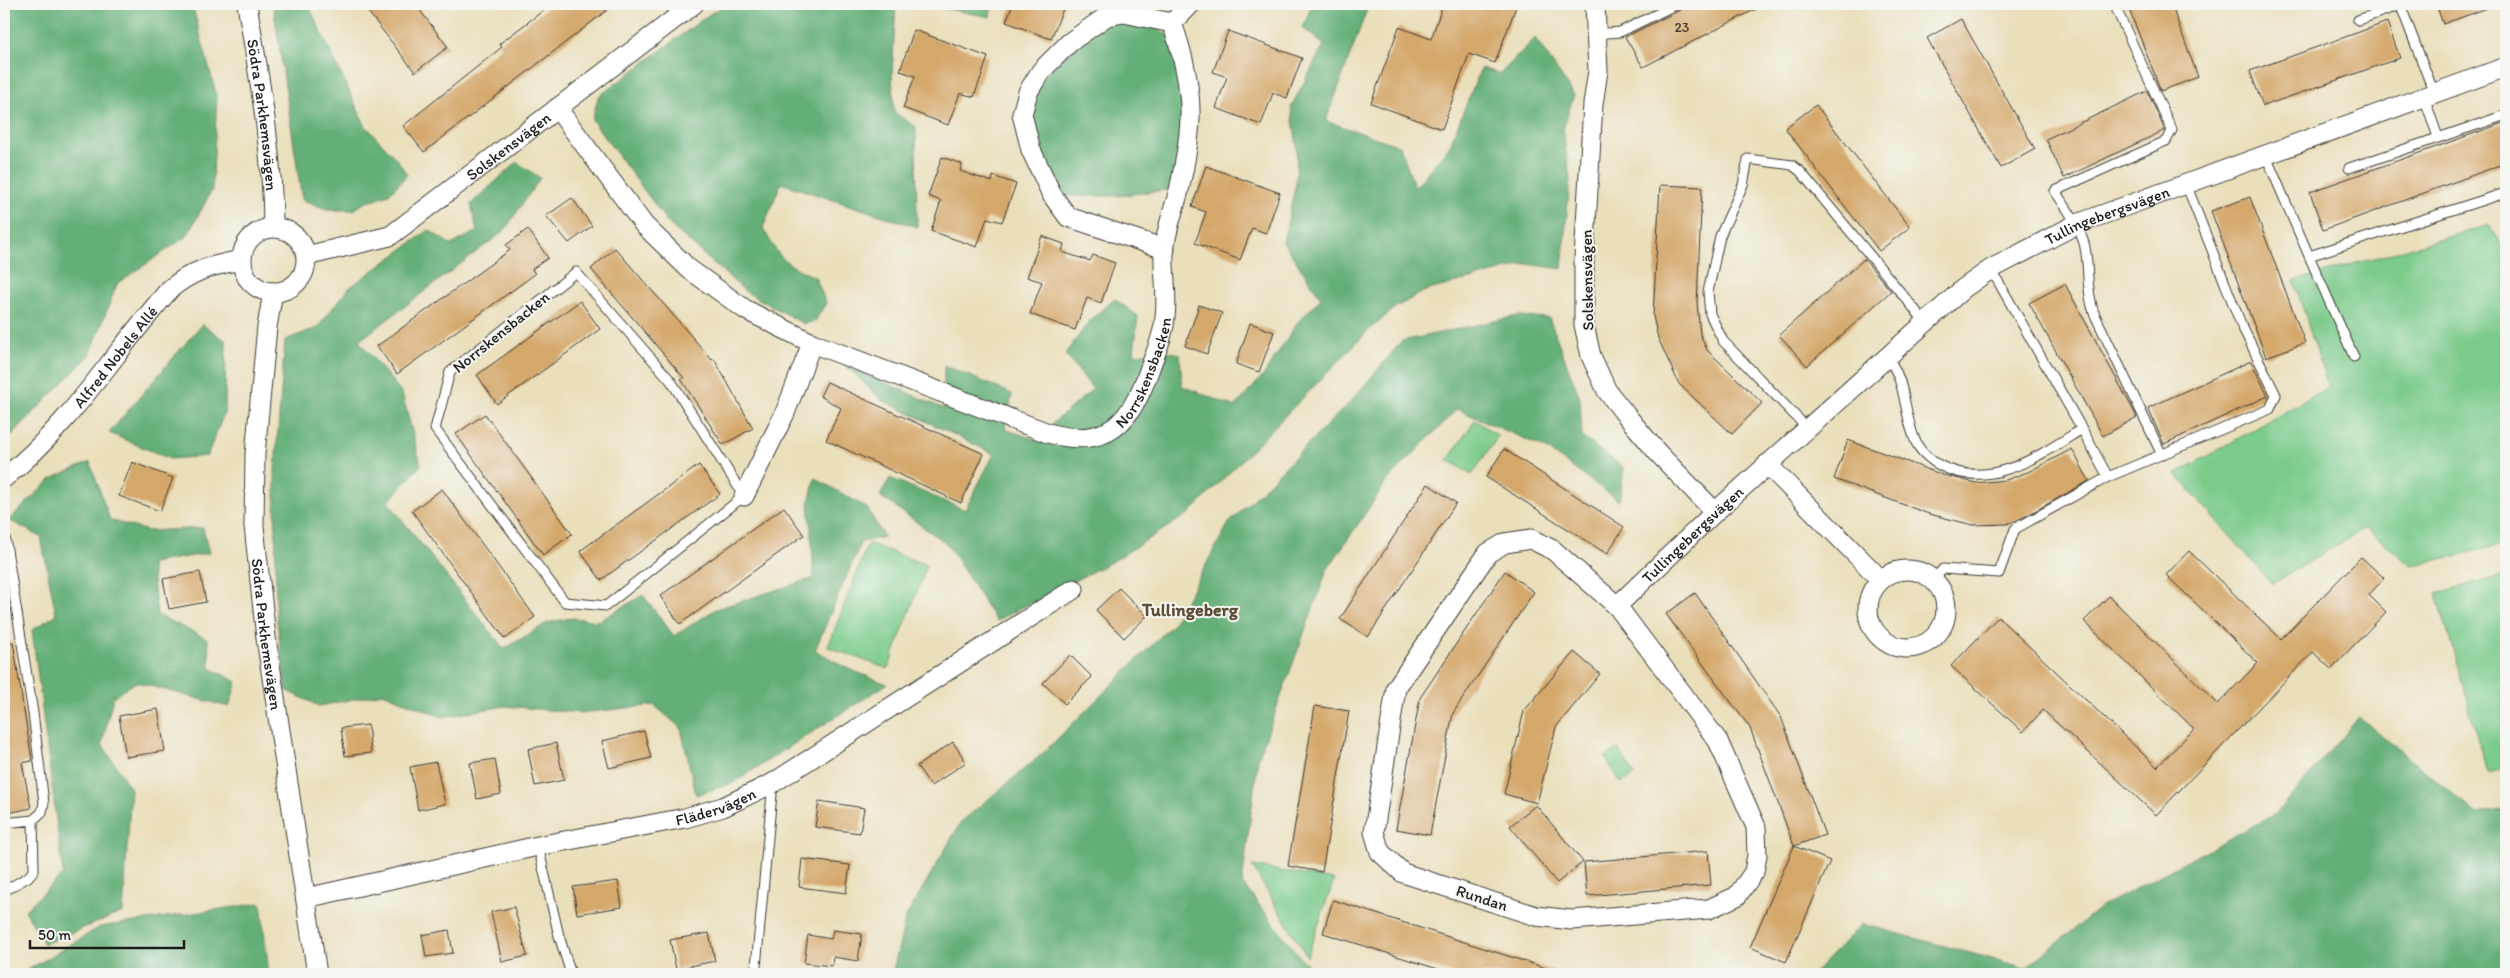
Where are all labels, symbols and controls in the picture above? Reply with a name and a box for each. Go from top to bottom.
house number: 23 [1675,19,1690,36]
street label: Södra Parkhemsvägen [243,37,281,191]
street label: Solskensvägen [462,107,555,184]
street label: Tullingebergsvägen [2041,181,2172,249]
street label: Solskensvägen [1577,229,1597,331]
street label: Norrskensbacken [449,287,553,377]
street label: Alfred Nobels Allé [69,302,161,411]
street label: Norrskensbacken [1111,316,1175,432]
street label: Tullingebergsvägen [1638,482,1747,587]
street label: Södra Parkhemsvägen [248,557,286,711]
district label: Tullingeberg [1141,599,1239,621]
street label: Flädervägen [674,783,759,829]
street label: Rundan [1454,881,1510,915]
scale bar [30,918,184,950]
text: 50 m [38,926,71,944]

